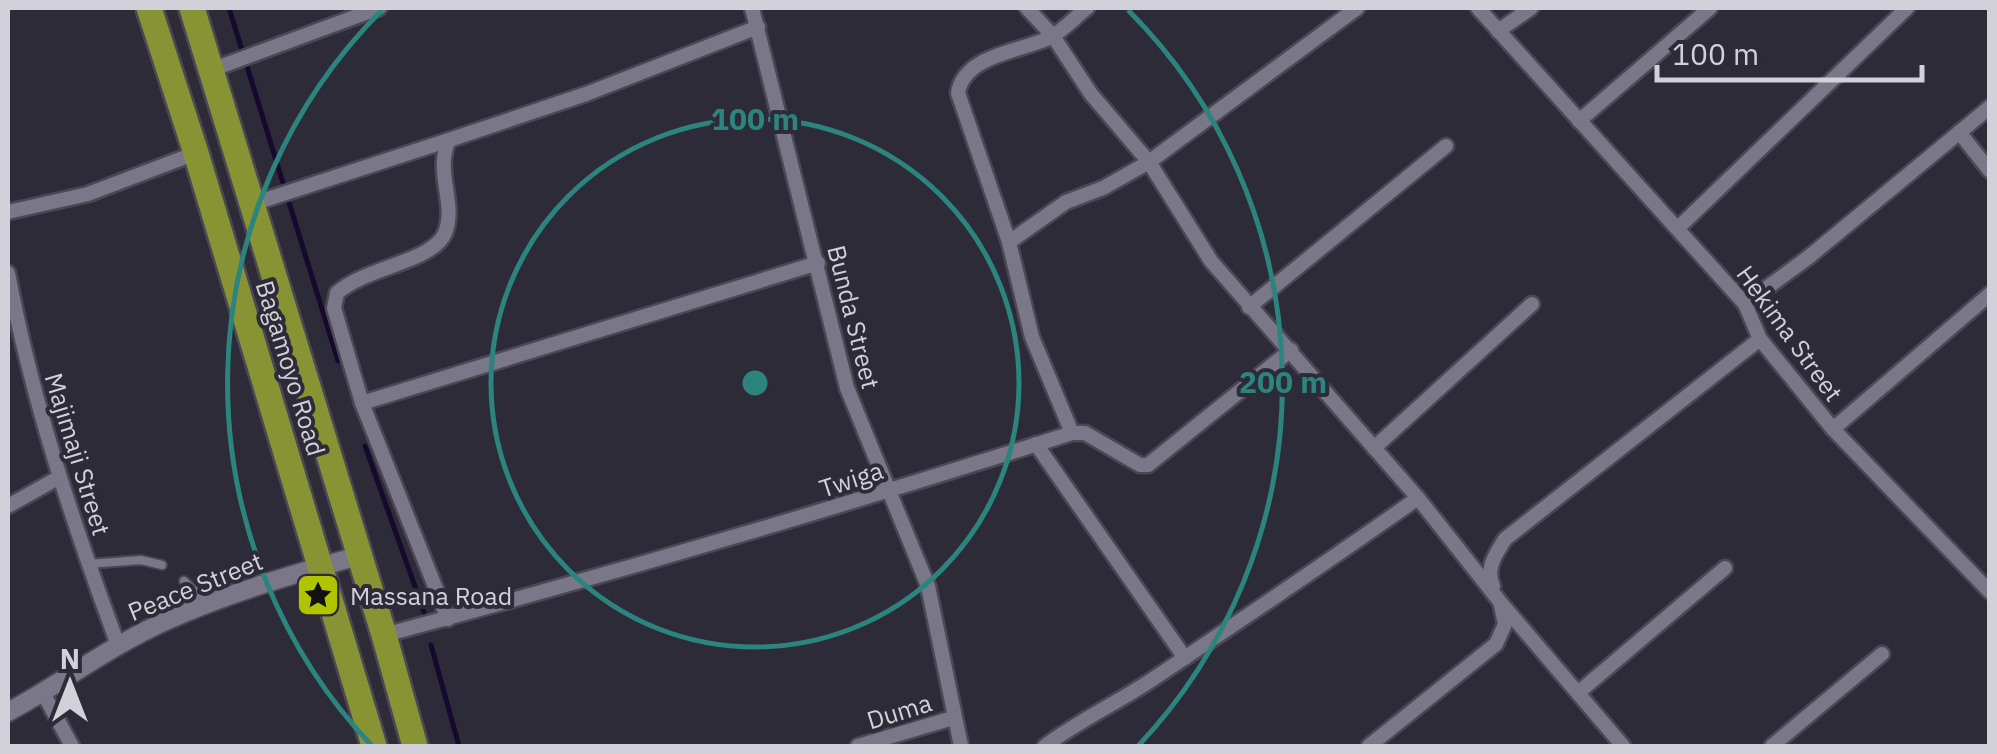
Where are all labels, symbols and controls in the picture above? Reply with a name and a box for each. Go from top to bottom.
scale bar [1657,20,1922,82]
text: 100 m [1672,34,1759,73]
text: 100 m [711,99,799,138]
street label: Bunda Street [820,242,888,392]
street label: Hekima Street [1729,258,1851,408]
street label: Bagamoyo Road [249,276,333,460]
text: 200 m [1239,362,1327,401]
centre of rings [737,365,773,401]
street label: Majimaji Street [38,369,118,539]
street label: Twiga [815,453,887,505]
street label: Peace Street [123,544,267,628]
place icon: Massana Road [295,572,341,618]
place label: Massana Road [350,579,512,612]
north arrow [20,634,120,734]
text: N [60,640,80,677]
street label: Duma [863,686,935,736]

